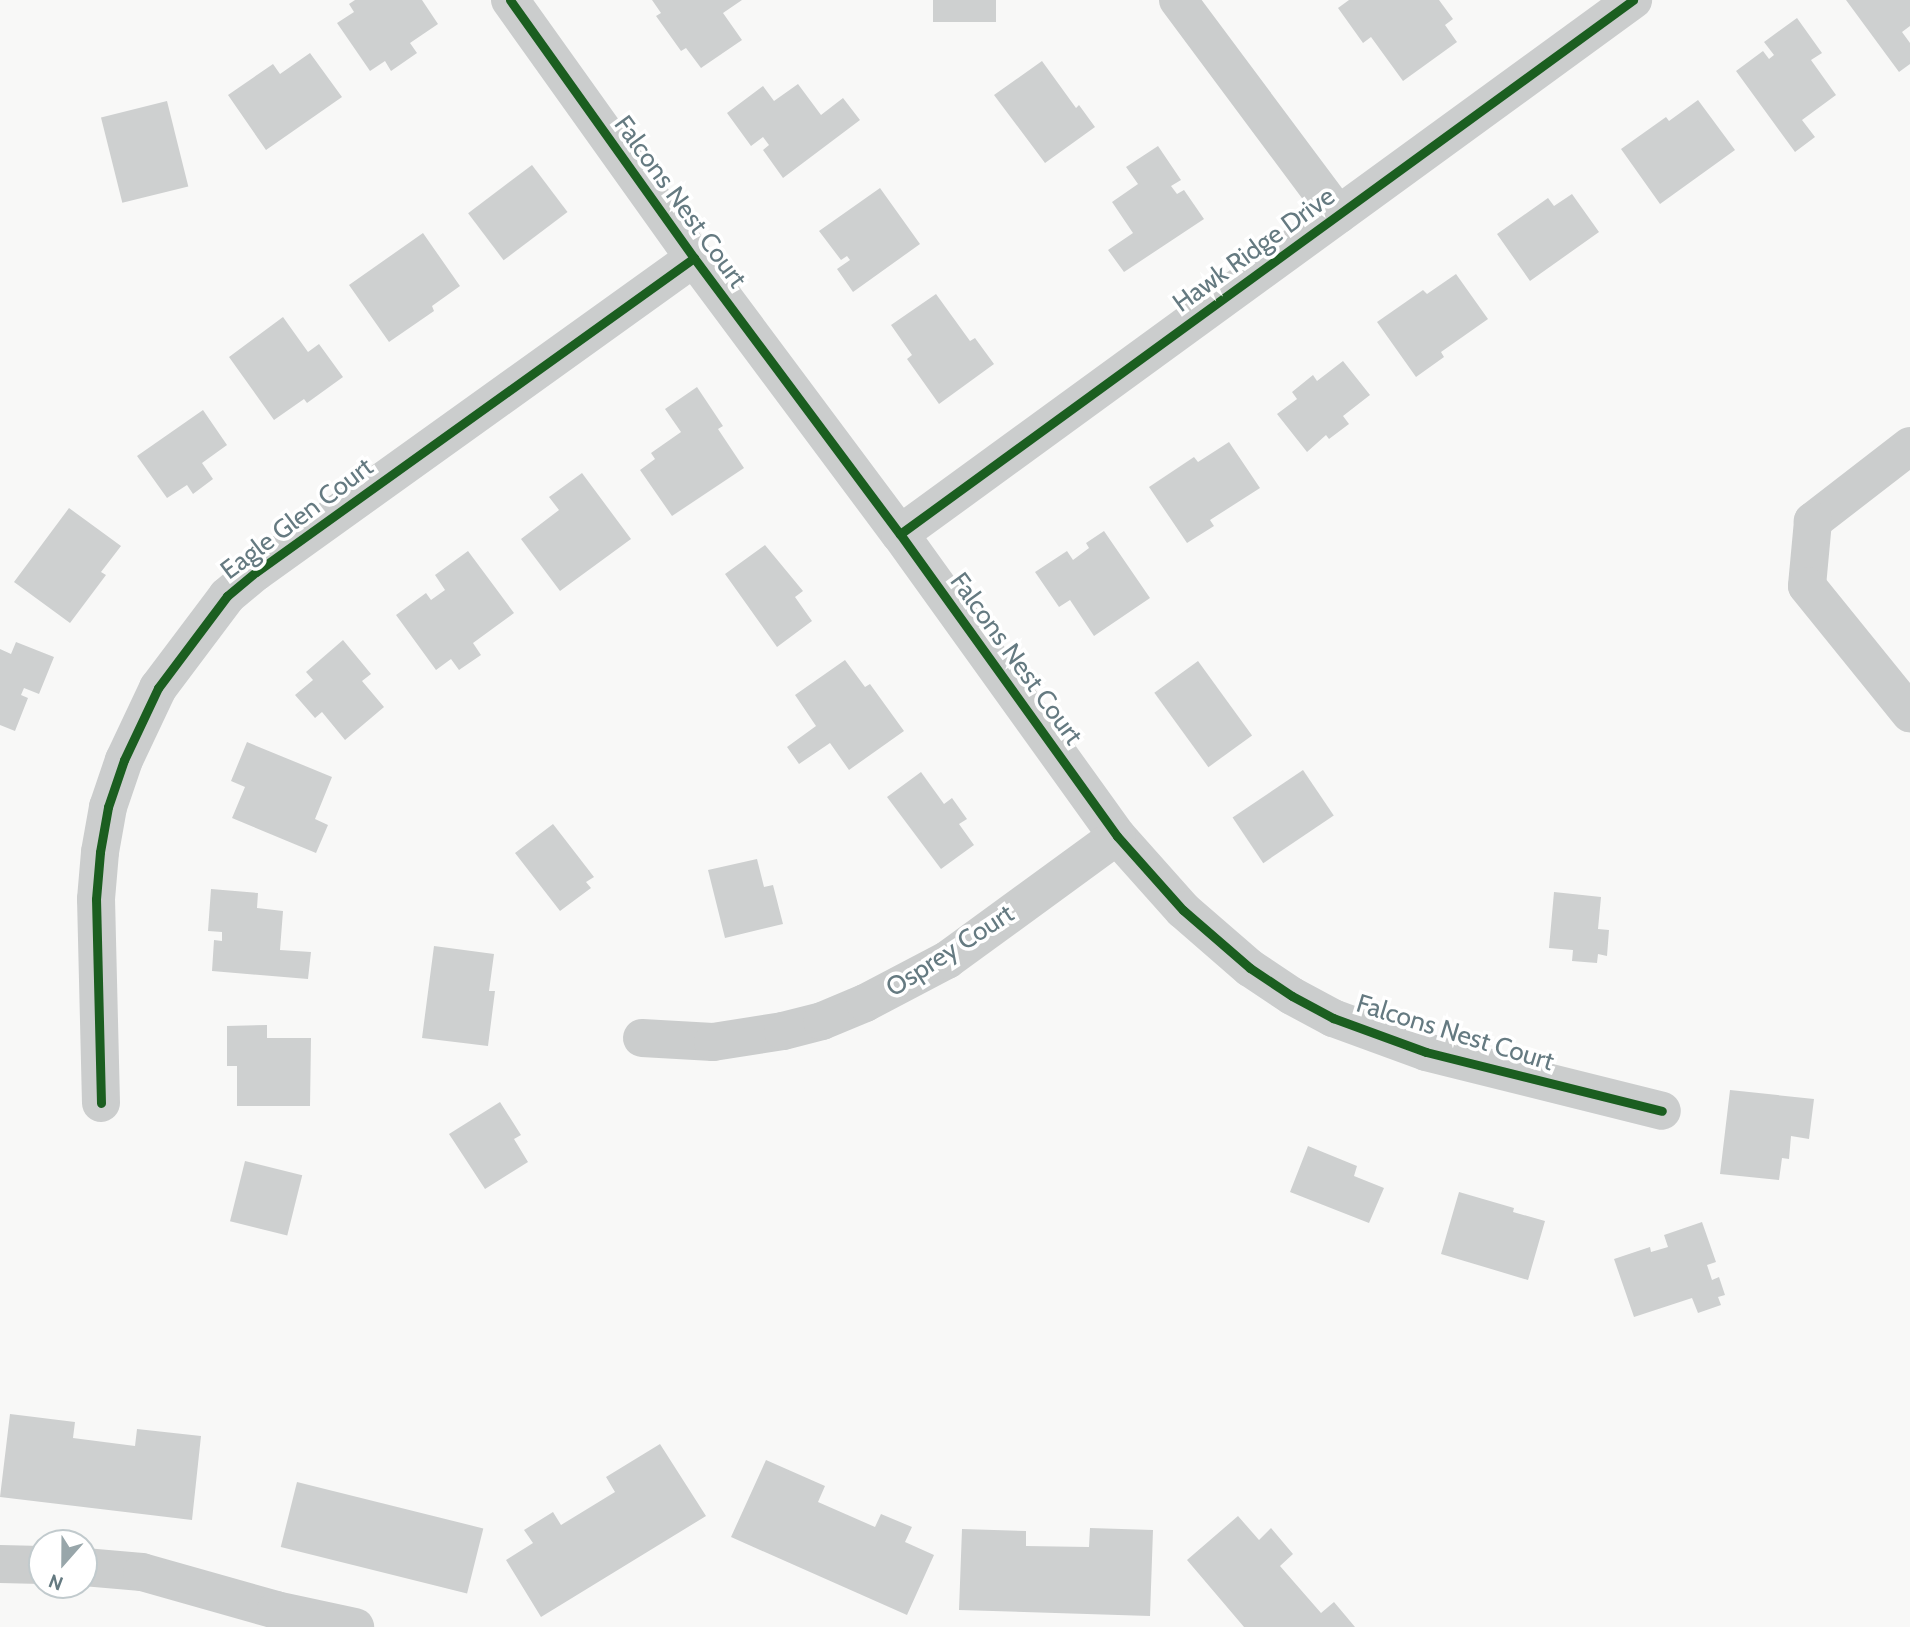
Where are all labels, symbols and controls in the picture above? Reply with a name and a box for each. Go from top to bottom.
street label: Falcons Nest Court [607,110,753,294]
street label: Hawk Ridge Drive [1167,181,1341,319]
street label: Eagle Glen Court [215,452,379,586]
street label: Falcons Nest Court [943,567,1089,751]
street label: Osprey Court [880,898,1020,1004]
street label: Falcons Nest Court [1352,988,1558,1078]
north arrow [28,1529,98,1599]
text: N [46,1569,66,1595]

